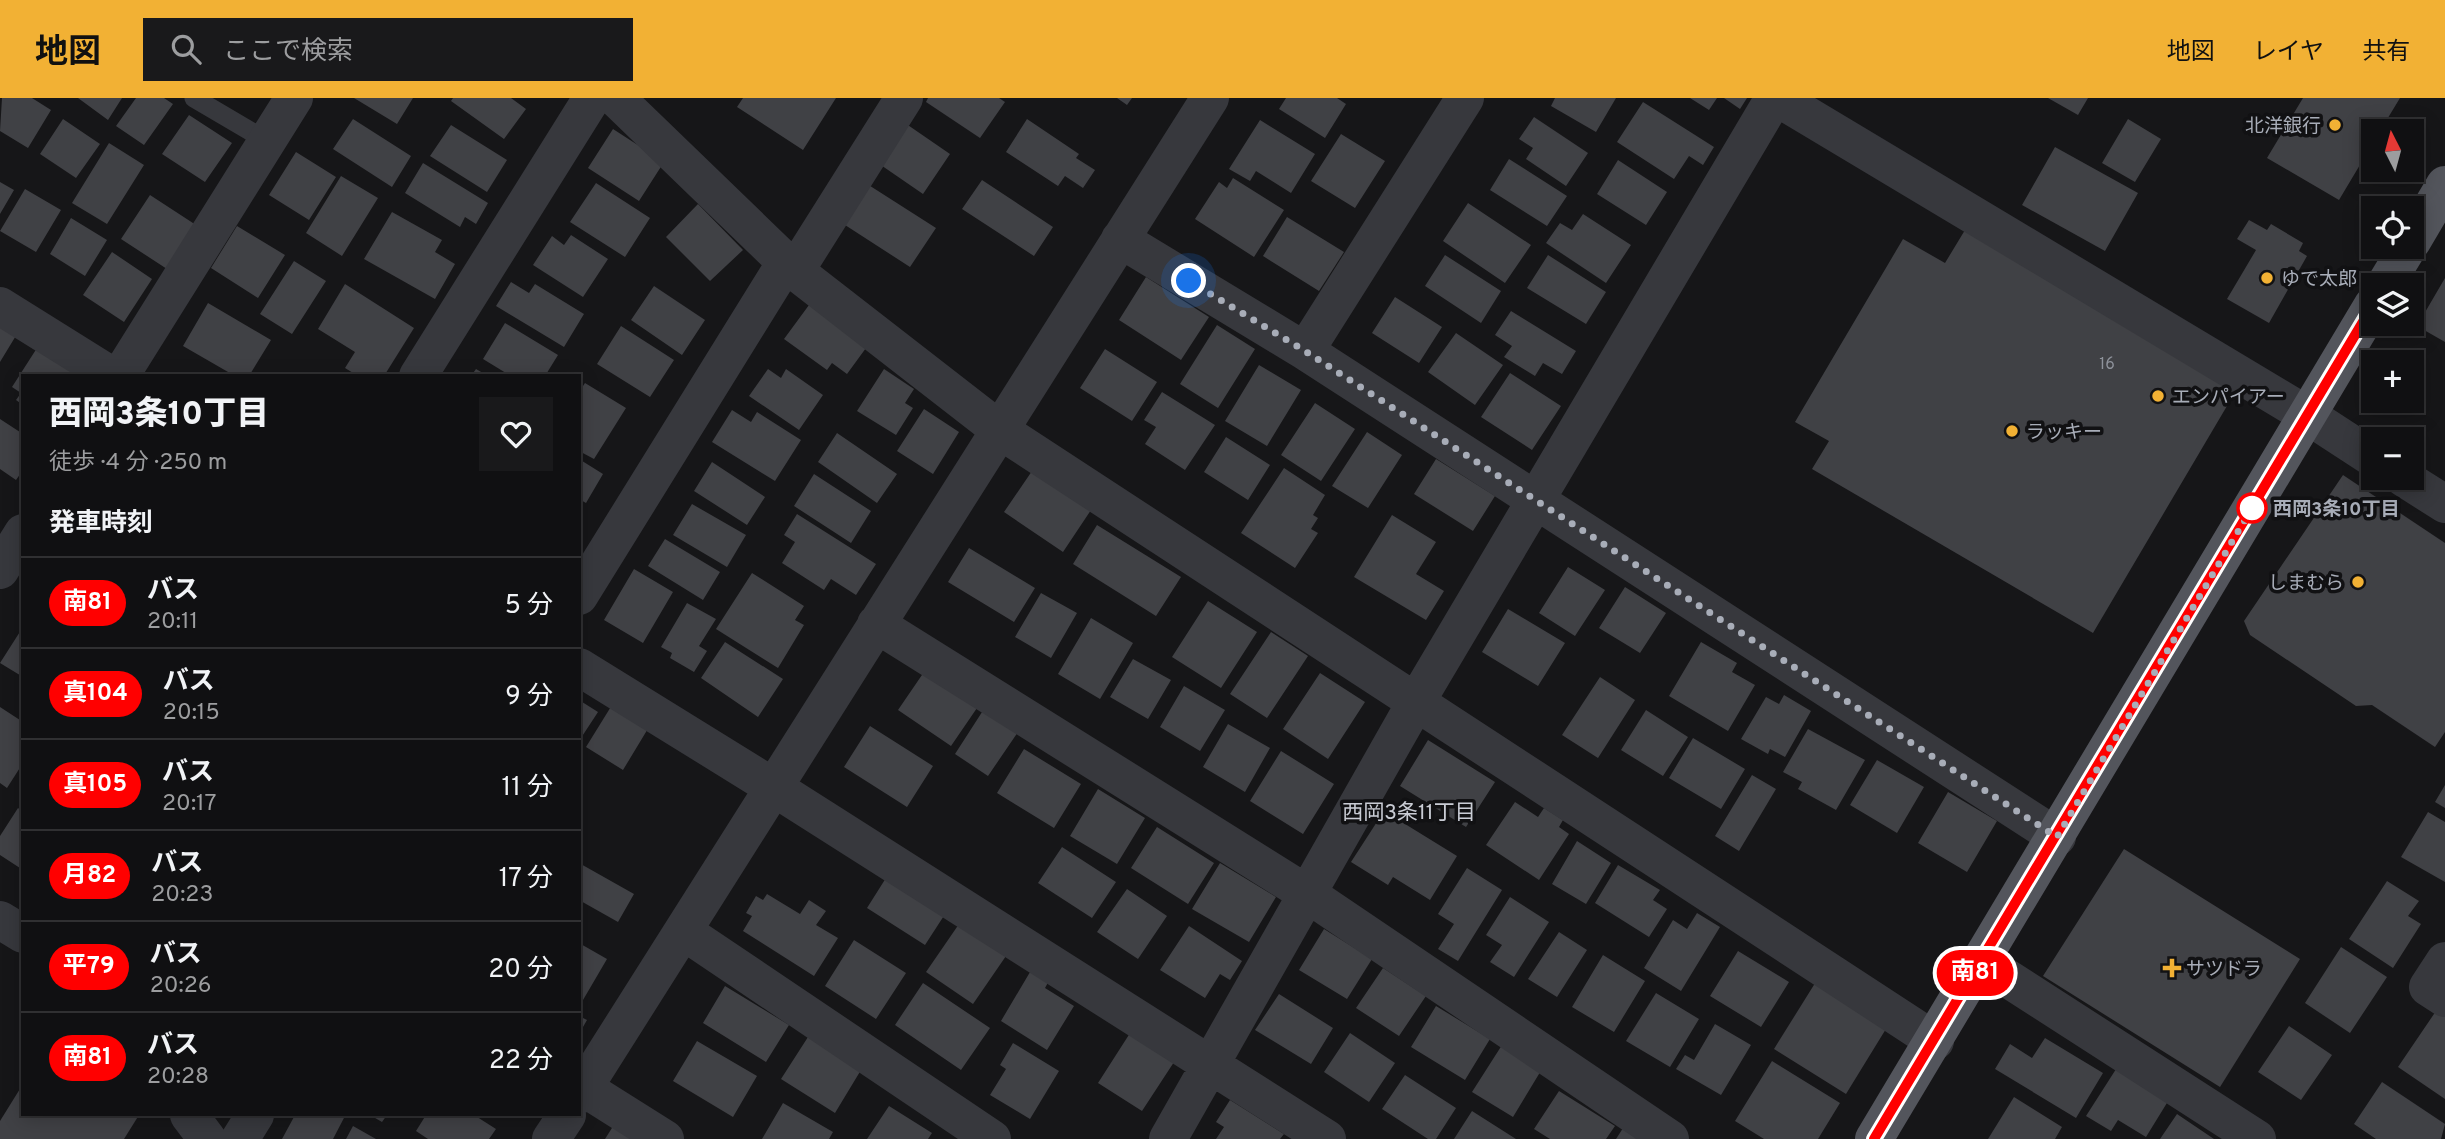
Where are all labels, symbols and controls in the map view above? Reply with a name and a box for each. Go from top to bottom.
search box [143,18,633,81]
icon: search [167,30,205,68]
text: 地図 [35,33,101,75]
text: ここで検索 [223,36,353,69]
text: 地図 [2167,38,2215,68]
text: レイヤ [2253,38,2324,68]
text: 共有 [2362,38,2410,68]
place label: 北洋銀行 [2245,115,2321,139]
marker: 北洋銀行 [2327,117,2343,133]
north arrow [2361,119,2424,182]
map controls [2361,119,2424,490]
button: locate [2361,196,2424,259]
your location [1171,263,1206,298]
place label: ゆで太郎 [2281,268,2357,292]
marker: ゆで太郎 [2259,270,2275,286]
button: layers [2361,273,2424,336]
button: + [2361,350,2424,413]
house number: 16 [2099,355,2115,375]
place label: エンパイアー [2172,386,2285,410]
marker: エンパイアー [2150,388,2166,404]
text: 西岡3条10丁目 [49,395,269,437]
button: heart [479,397,553,471]
place label: ラッキー [2026,421,2102,445]
marker: ラッキー [2004,423,2020,439]
button: − [2361,427,2424,490]
text: 徒歩 · 4 分 · 250 m [49,449,227,478]
marker: 西岡3条10丁目 [2237,493,2267,523]
place label: 西岡3条10丁目 [2273,498,2399,522]
text: 発車時刻 [49,508,153,541]
place label: しまむら [2268,572,2344,596]
marker: しまむら [2350,574,2366,590]
text: バス [147,575,199,608]
text: 南81 [63,588,112,618]
text: 5 分 [505,590,553,623]
text: 20:11 [147,608,198,637]
text: バス [163,666,215,699]
text: 真104 [63,679,128,709]
text: 9 分 [505,681,553,714]
text: 20:15 [163,699,220,728]
text: バス [162,757,214,790]
text: 真105 [63,770,127,800]
text: 11 分 [501,772,553,805]
text: 20:17 [162,790,217,819]
district label: 西岡3条11丁目 [1342,800,1476,827]
text: バス [151,848,203,881]
text: 月82 [63,861,116,891]
text: 17 分 [499,863,553,896]
text: 20:23 [151,881,213,910]
text: バス [150,939,202,972]
line badge: 南81 [1935,950,2015,996]
text: 平79 [63,952,115,982]
text: 20 分 [488,954,553,987]
text: 南81 [1951,958,1999,988]
place label: サツドラ [2186,958,2262,982]
marker: サツドラ [2164,960,2180,976]
text: 20:26 [150,972,211,1001]
text: バス [147,1030,199,1063]
text: 南81 [63,1043,112,1073]
text: 22 分 [489,1045,553,1078]
text: 20:28 [147,1063,209,1092]

